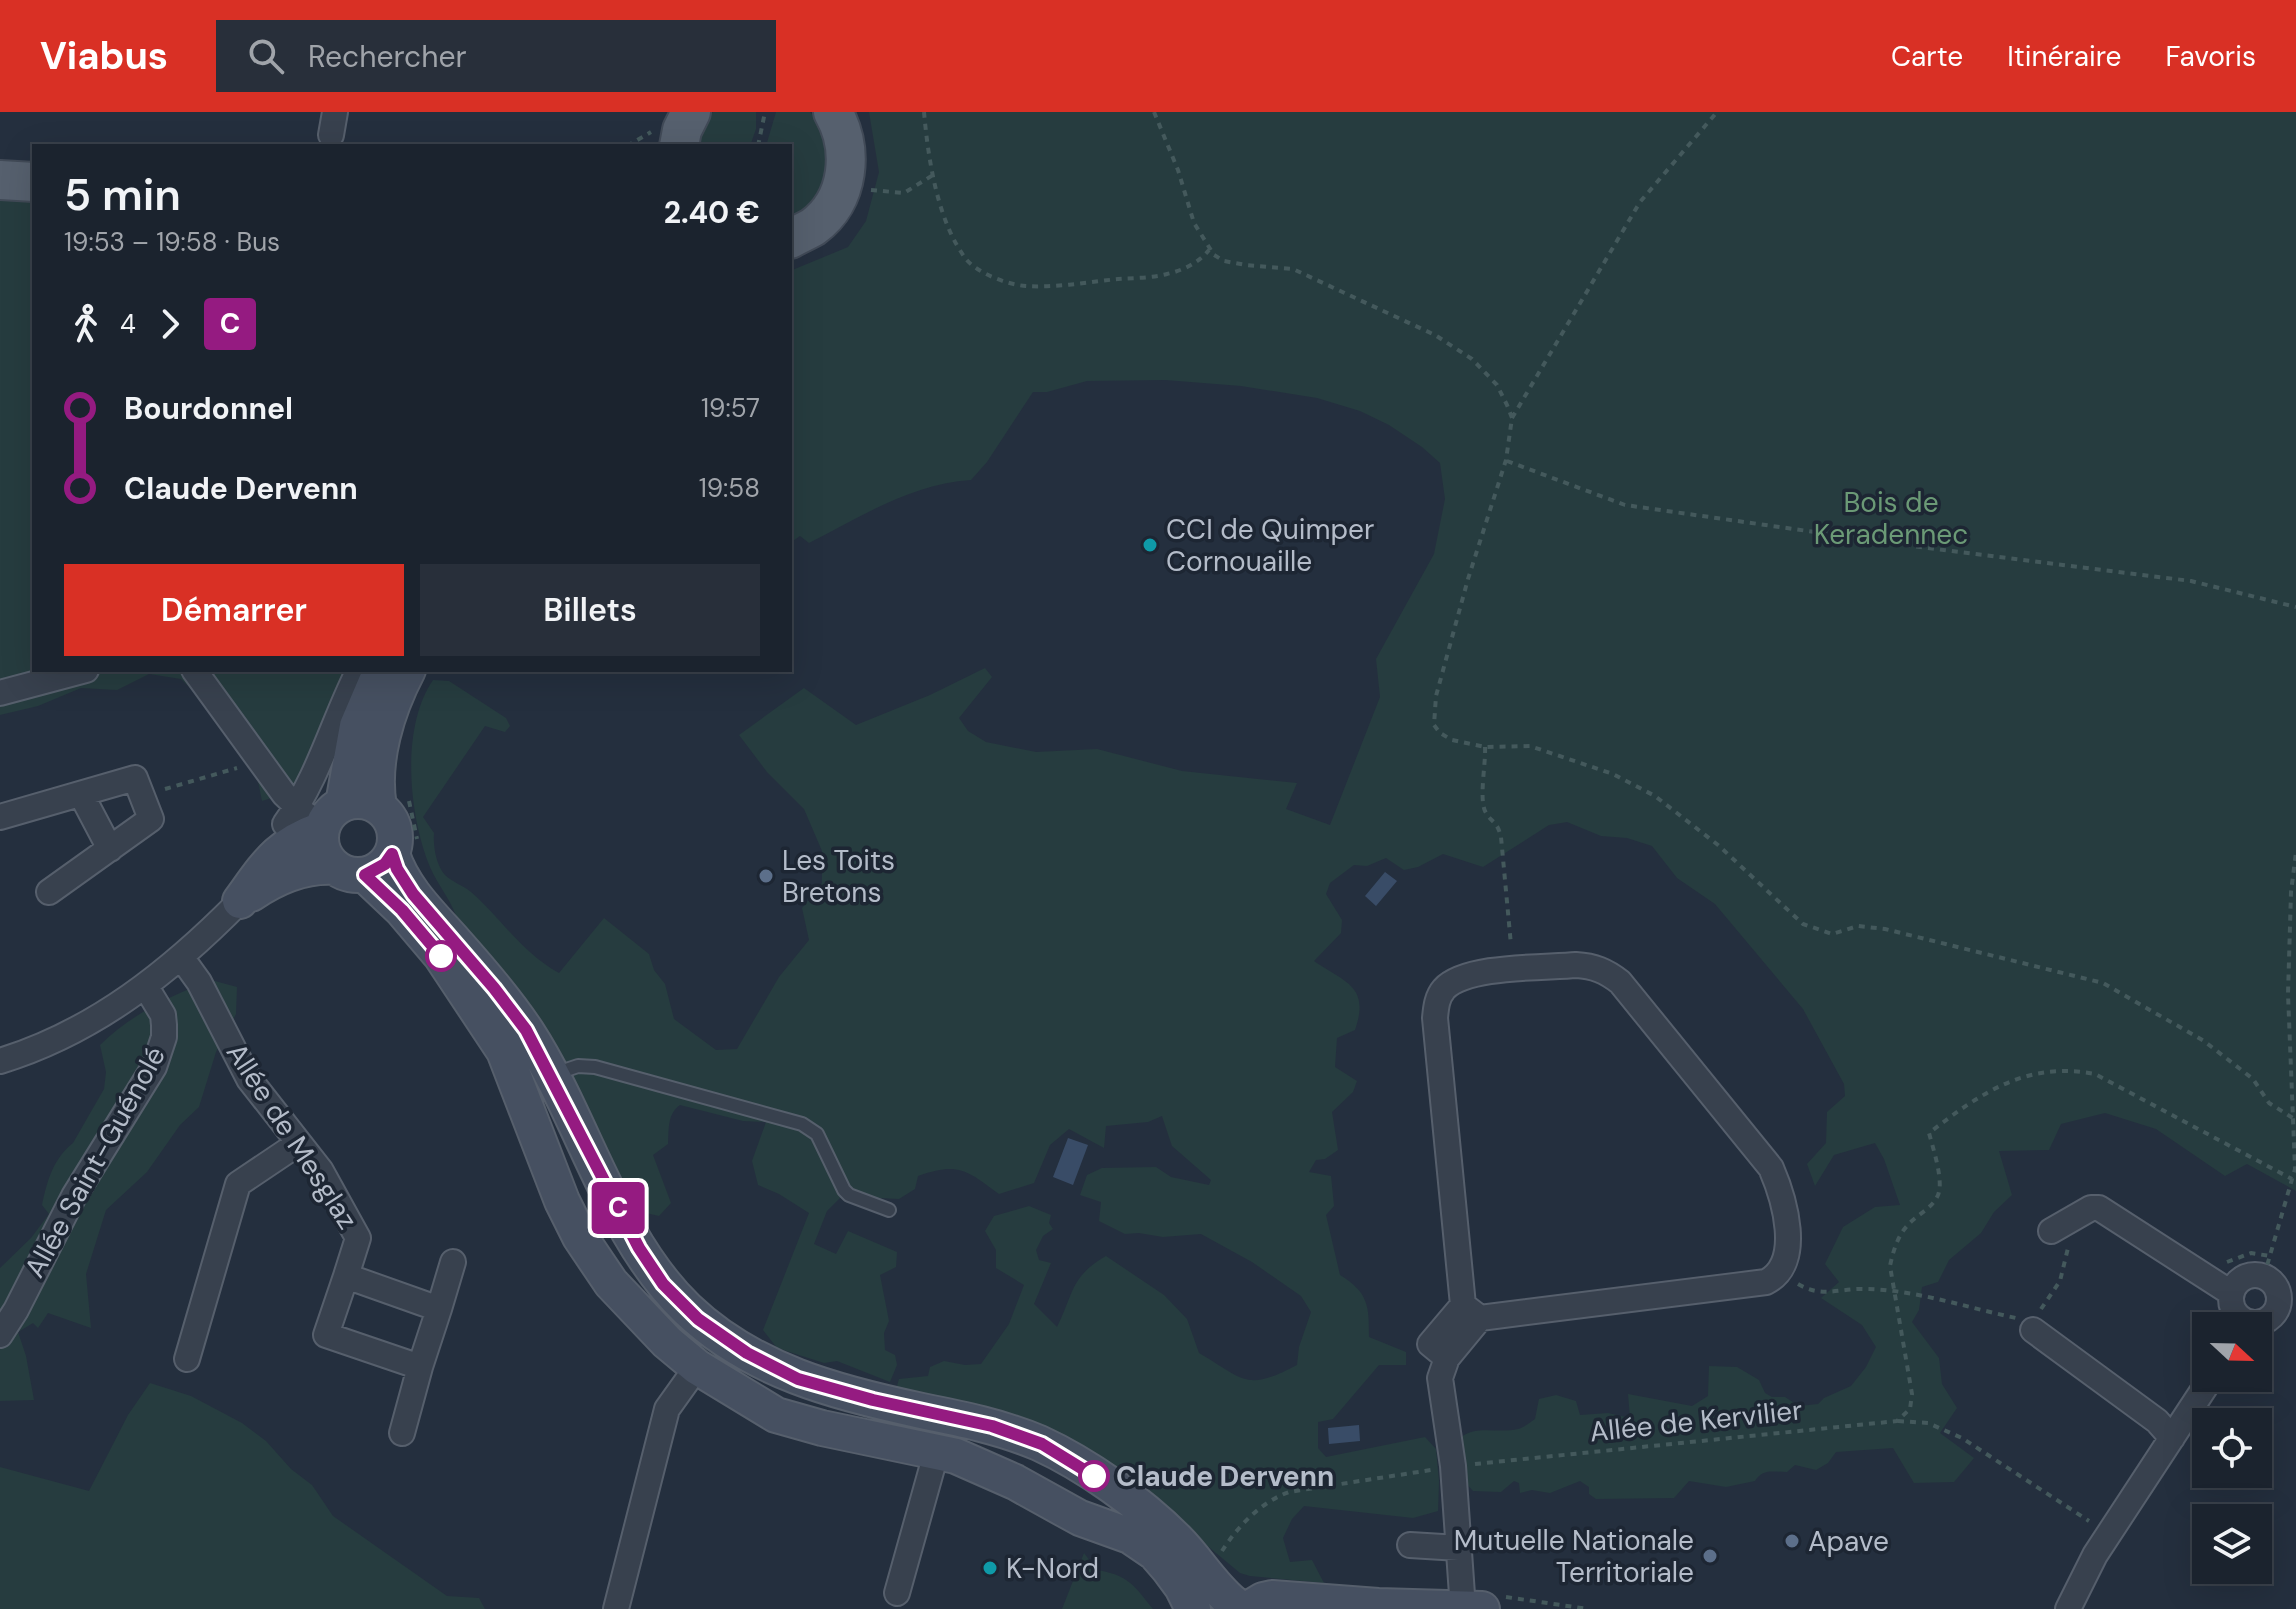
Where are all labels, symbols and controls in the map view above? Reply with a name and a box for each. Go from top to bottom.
search box [216,20,776,92]
text: Viabus [40,31,168,81]
icon: search [244,34,288,78]
text: Rechercher [308,37,467,76]
text: Carte [1891,38,1963,75]
text: Itinéraire [2007,38,2121,75]
text: Favoris [2165,38,2256,75]
text: 5 min [64,166,181,224]
text: 2.40 € [664,193,760,232]
text: 19:53 – 19:58 · Bus [64,225,280,259]
icon: walk [64,302,108,346]
icon: forward [148,302,192,346]
text: C [220,305,240,342]
text: 4 [120,307,136,341]
text: Bourdonnel [124,389,293,428]
text: 19:57 [701,391,760,425]
text: Claude Dervenn [124,469,358,508]
text: 19:58 [699,471,760,505]
park label: Bois de Keradennec [1814,484,1968,553]
place label: CCI de Quimper Cornouaille [1166,511,1374,580]
marker: CCI de Quimper Cornouaille [1141,536,1159,554]
button: Démarrer [64,564,404,656]
button: Billets [420,564,760,656]
place label: Les Toits Bretons [782,842,895,911]
marker: Les Toits Bretons [757,867,775,885]
unlabelled marker [426,941,456,971]
street label: Allée de Mesglaz [218,1036,366,1236]
street label: Allée Saint-Guénolé [16,1040,174,1284]
line badge: C [592,1182,644,1234]
text: C [608,1189,628,1226]
north arrow [2192,1312,2272,1392]
map controls [2192,1312,2272,1584]
street label: Allée de Kervilier [1588,1391,1804,1451]
button: locate [2192,1408,2272,1488]
place label: Claude Dervenn [1116,1458,1334,1495]
marker: Claude Dervenn [1079,1461,1109,1491]
button: layers [2192,1504,2272,1584]
place label: Mutuelle Nationale Territoriale [1454,1522,1694,1591]
place label: Apave [1808,1523,1889,1560]
marker: Apave [1783,1532,1801,1550]
marker: Mutuelle Nationale Territoriale [1701,1547,1719,1565]
place label: K-Nord [1006,1550,1099,1587]
marker: K-Nord [981,1559,999,1577]

